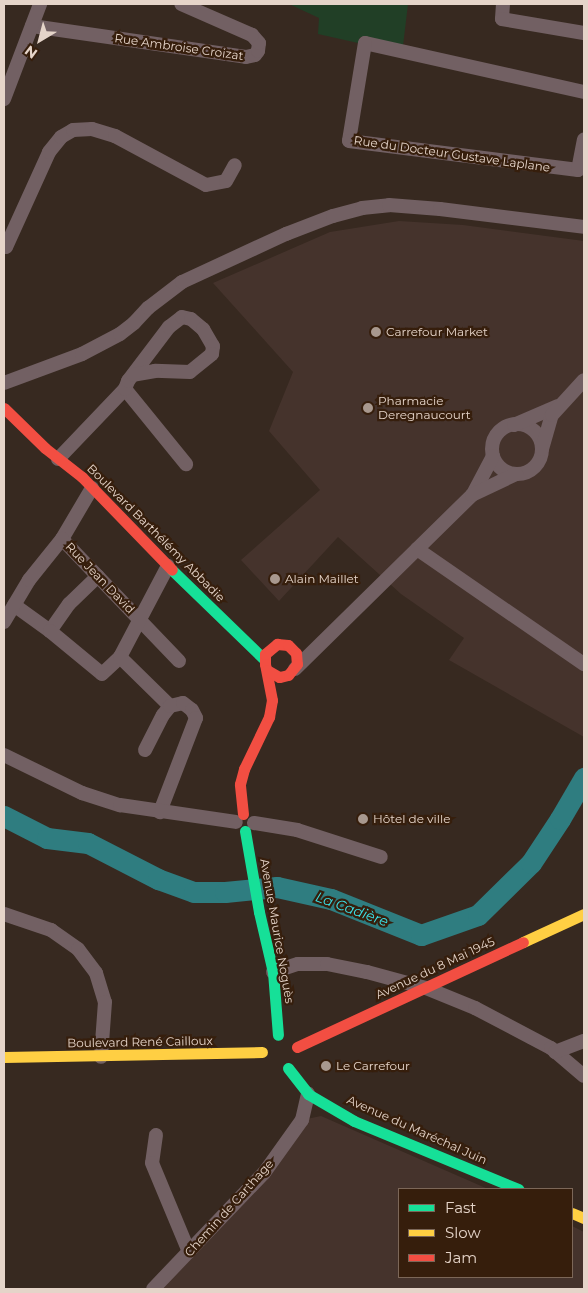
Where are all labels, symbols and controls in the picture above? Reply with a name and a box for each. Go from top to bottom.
north arrow [15,15,65,65]
street label: Rue Ambroise Croizat [113,31,245,63]
text: N [21,41,41,63]
street label: Rue du Docteur Gustave Laplane [353,133,551,175]
place label: Carrefour Market [386,325,488,339]
marker: Carrefour Market [370,326,382,338]
place label: Pharmacie Deregnaucourt [378,394,471,422]
marker: Pharmacie Deregnaucourt [362,402,374,414]
street label: Boulevard Barthélémy Abbadie [84,461,228,605]
street label: Rue Jean David [62,539,138,617]
place label: Alain Maillet [285,572,359,586]
marker: Alain Maillet [269,573,281,585]
place label: Hôtel de ville [373,812,451,826]
marker: Hôtel de ville [357,813,369,825]
street label: Avenue Maurice Noguès [257,858,297,1004]
water label: La Cadière [313,888,391,930]
street label: Avenue du 8 Mai 1945 [373,934,497,1002]
street label: Boulevard René Cailloux [67,1034,213,1050]
place label: Le Carrefour [336,1059,410,1073]
marker: Le Carrefour [320,1060,332,1072]
street label: Avenue du Maréchal Juin [345,1093,489,1167]
street label: Chemin de Carthage [182,1157,276,1259]
legend [398,1188,573,1278]
text: Fast [445,1198,476,1217]
text: Slow [445,1223,481,1242]
text: Jam [445,1248,477,1267]

